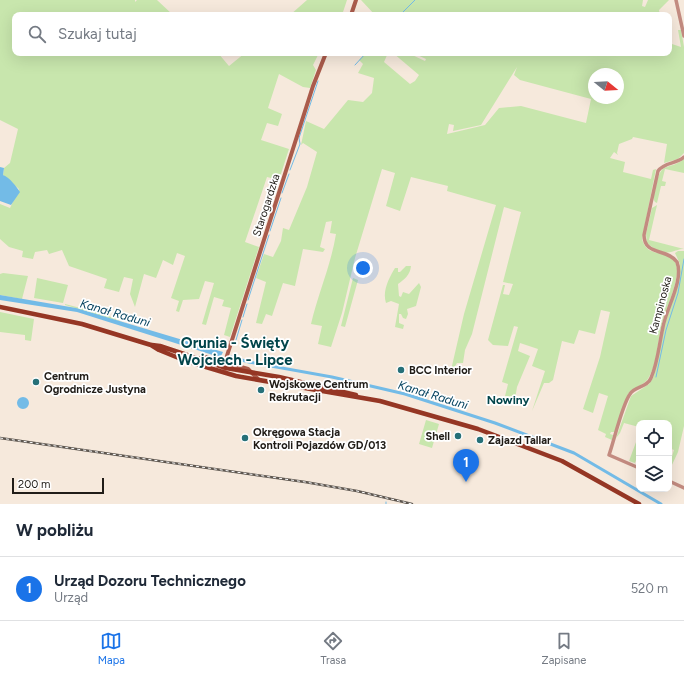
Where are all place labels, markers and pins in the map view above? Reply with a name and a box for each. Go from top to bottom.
place label: BCC Interior [409,364,473,377]
marker: BCC Interior [396,365,406,375]
place label: Centrum Ogrodnicze Justyna [44,370,146,396]
marker: Centrum Ogrodnicze Justyna [31,377,41,387]
place label: Wojskowe Centrum Rekrutacji [269,378,369,404]
marker: Wojskowe Centrum Rekrutacji [256,385,266,395]
place label: Okręgowa Stacja Kontroli Pojazdów GD/013 [253,426,386,452]
place label: Shell [426,430,450,443]
marker: Shell [453,431,463,441]
marker: Okręgowa Stacja Kontroli Pojazdów GD/013 [240,433,250,443]
place label: Zajazd Tallar [488,434,552,447]
marker: Zajazd Tallar [475,435,485,445]
pin: 1 [453,449,479,482]

